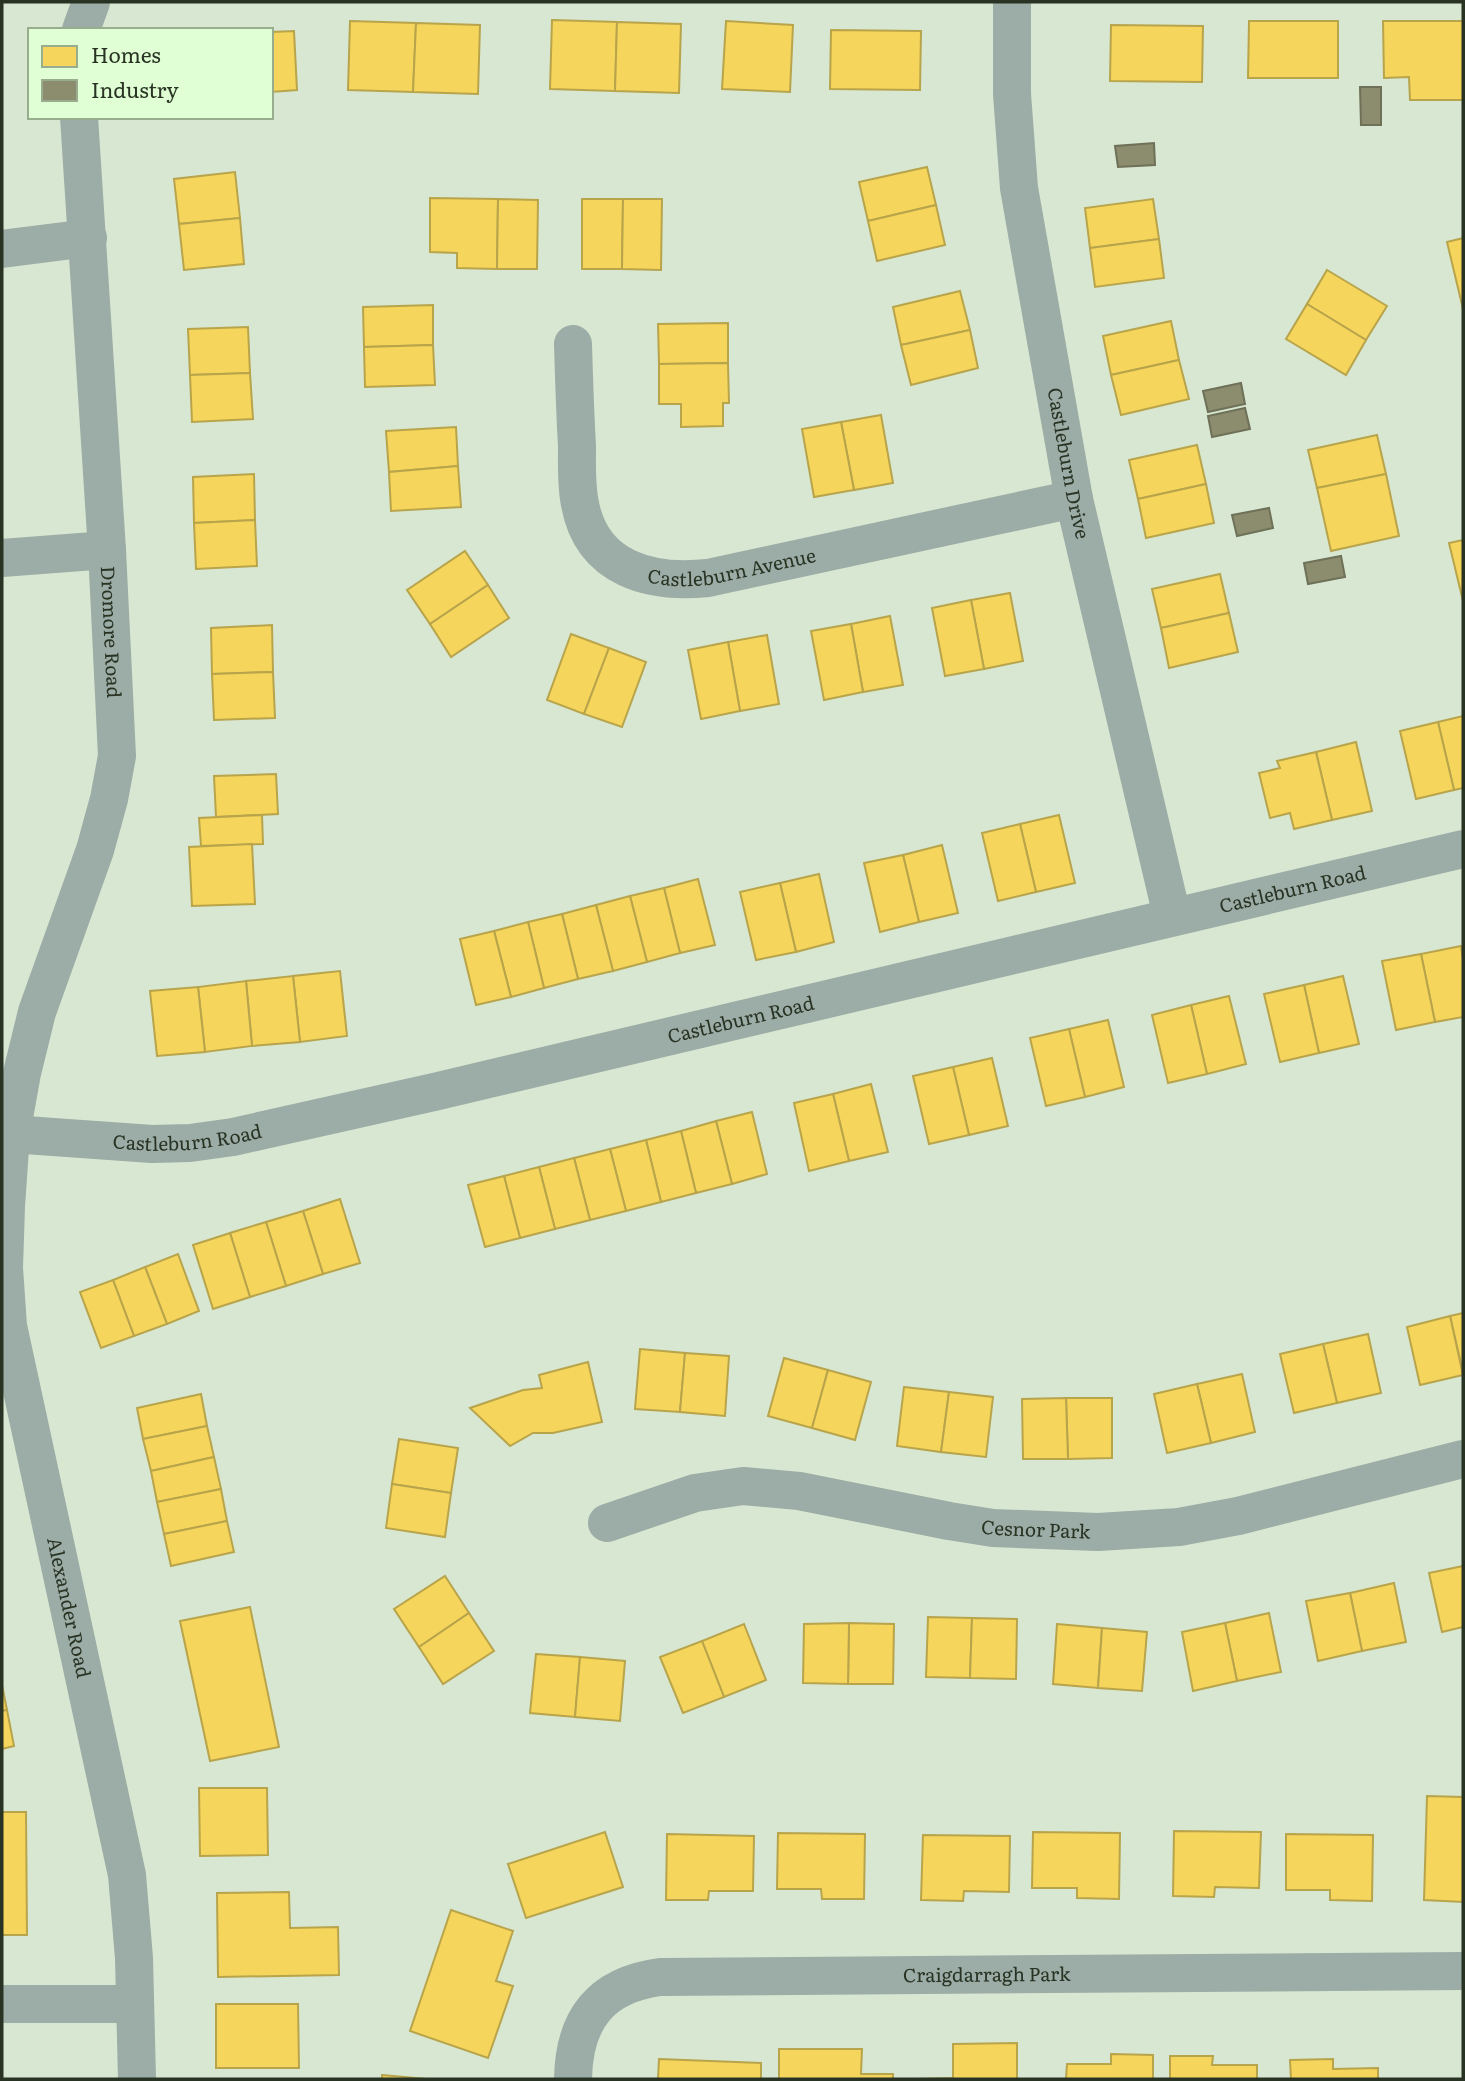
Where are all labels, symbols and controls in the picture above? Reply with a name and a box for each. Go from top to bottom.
legend [28,28,273,119]
text: Homes [91,38,161,69]
text: Industry [91,73,179,104]
street label: Castleburn Drive [1042,385,1098,542]
street label: Castleburn Avenue [645,540,818,592]
street label: Dromore Road [95,565,129,699]
street label: Castleburn Road [1216,857,1369,919]
street label: Castleburn Road [664,988,817,1049]
street label: Castleburn Road [112,1116,265,1157]
street label: Cesnor Park [979,1511,1091,1545]
street label: Alexander Road [41,1534,99,1681]
street label: Craigdarragh Park [903,1959,1071,1988]

